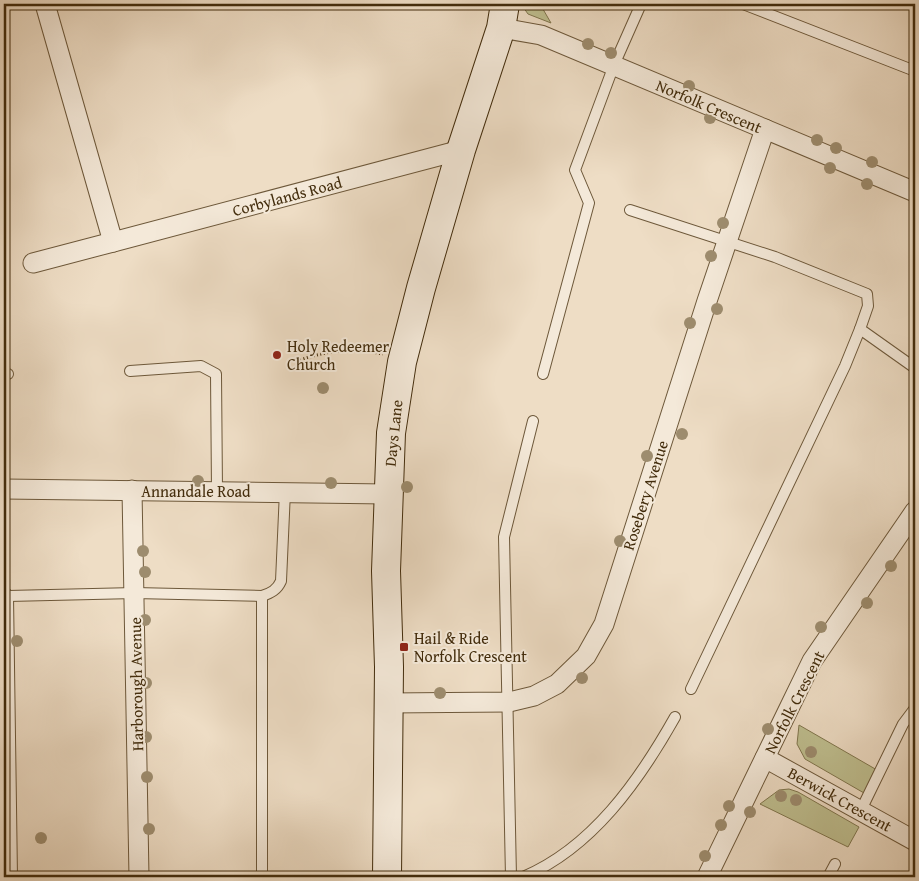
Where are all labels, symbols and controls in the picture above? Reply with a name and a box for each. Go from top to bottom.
street label: Norfolk Crescent [652,73,766,139]
street label: Corbylands Road [229,170,345,222]
place label: Holy Redeemer Church [287,334,390,376]
marker: Holy Redeemer Church [271,349,283,361]
street label: Days Lane [378,398,408,468]
street label: Rosebery Avenue [616,437,674,553]
street label: Annandale Road [141,479,251,503]
street label: Harborough Avenue [123,617,149,751]
place label: Hail & Ride Norfolk Crescent [414,626,527,668]
marker: Hail & Ride Norfolk Crescent [398,641,410,653]
street label: Norfolk Crescent [758,646,830,758]
street label: Berwick Crescent [784,760,897,838]

